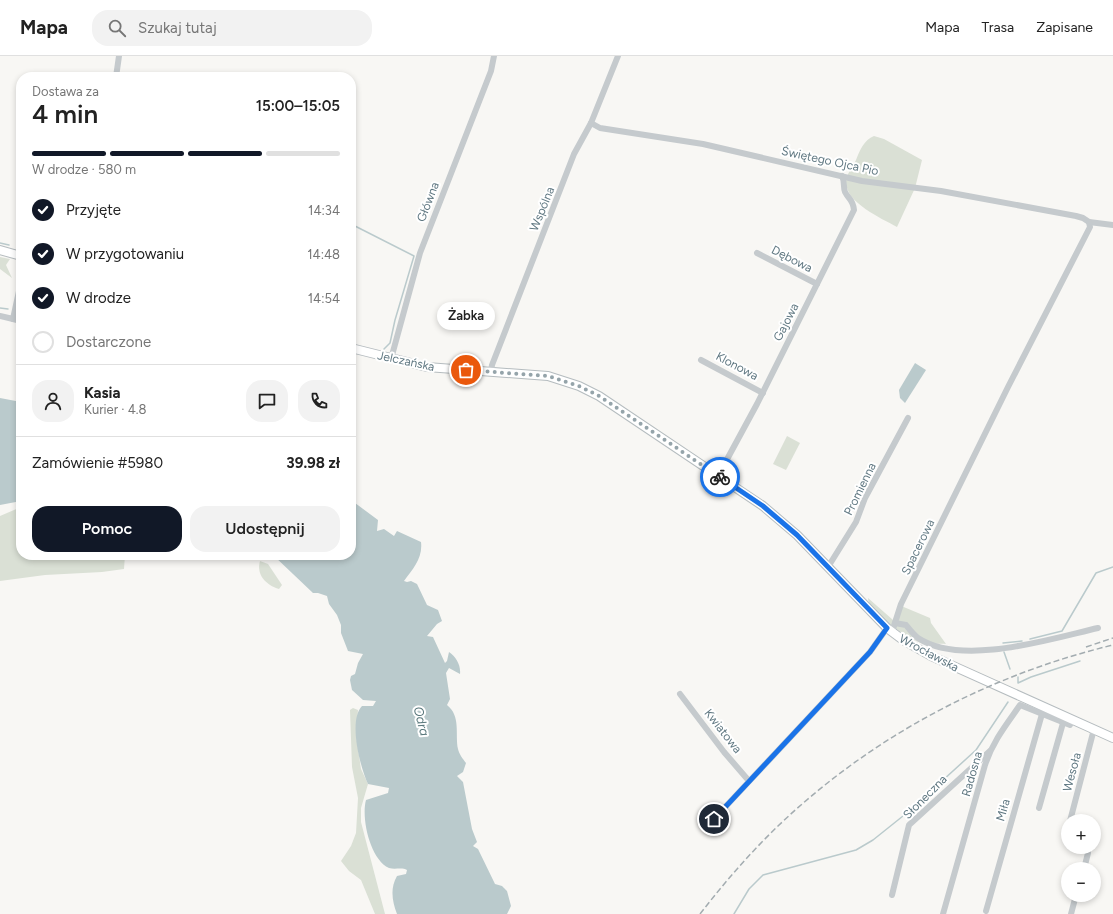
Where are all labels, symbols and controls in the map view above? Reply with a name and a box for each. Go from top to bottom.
search box [92,10,372,46]
text: Mapa [20,16,68,39]
icon: search [106,17,128,39]
text: Szukaj tutaj [138,19,217,37]
text: Mapa [925,19,960,36]
text: Trasa [982,19,1014,36]
text: Zapisane [1036,19,1093,36]
text: Dostawa za [32,84,99,99]
text: 15:00–15:05 [256,97,340,115]
text: 4 min [32,98,98,130]
street label: Świętego Ojca Pio [780,144,880,178]
text: W drodze · 580 m [32,162,136,177]
street label: Główna [414,180,442,224]
street label: Wspólna [527,185,557,233]
icon: check [32,199,54,221]
text: Przyjęte [66,201,121,219]
text: 14:34 [308,203,340,218]
icon: check [32,243,54,265]
street label: Dębowa [769,243,815,275]
text: W przygotowaniu [66,245,184,263]
text: 14:48 [307,247,340,262]
icon: check [32,287,54,309]
text: W drodze [66,289,131,307]
text: 14:54 [308,291,340,306]
street label: Gajowa [771,301,801,343]
callout: Żabka [437,302,495,330]
text: Żabka [448,308,484,323]
text: Dostarczone [66,333,151,351]
street label: Jelczańska [376,348,436,374]
street label: Klonowa [713,349,761,383]
pin [449,353,483,387]
icon: bag [455,359,477,381]
button: person [32,380,74,422]
button: chat [246,380,288,422]
button: phone [298,380,340,422]
text: Kasia [84,384,120,402]
text: Kurier · 4.8 [84,402,147,417]
text: Zamówienie #5980 [32,454,163,472]
text: 39.98 zł [286,454,340,472]
courier [700,457,740,497]
street label: Promienna [841,460,879,518]
icon: bike [709,466,731,488]
button: Pomoc [32,506,182,552]
button: Udostępnij [190,506,340,552]
street label: Spacerowa [899,517,937,577]
street label: Wrocławska [897,632,961,674]
water label: Odra [411,705,432,738]
street label: Kwiatowa [701,706,745,756]
street label: Radosna [959,750,985,798]
street label: Wesoła [1060,751,1084,793]
street label: Słoneczna [900,772,950,822]
street label: Miła [993,797,1013,823]
pin [697,802,731,836]
icon: home [703,808,725,830]
map controls [1061,814,1101,902]
button: + [1061,814,1101,854]
button: − [1061,862,1101,902]

